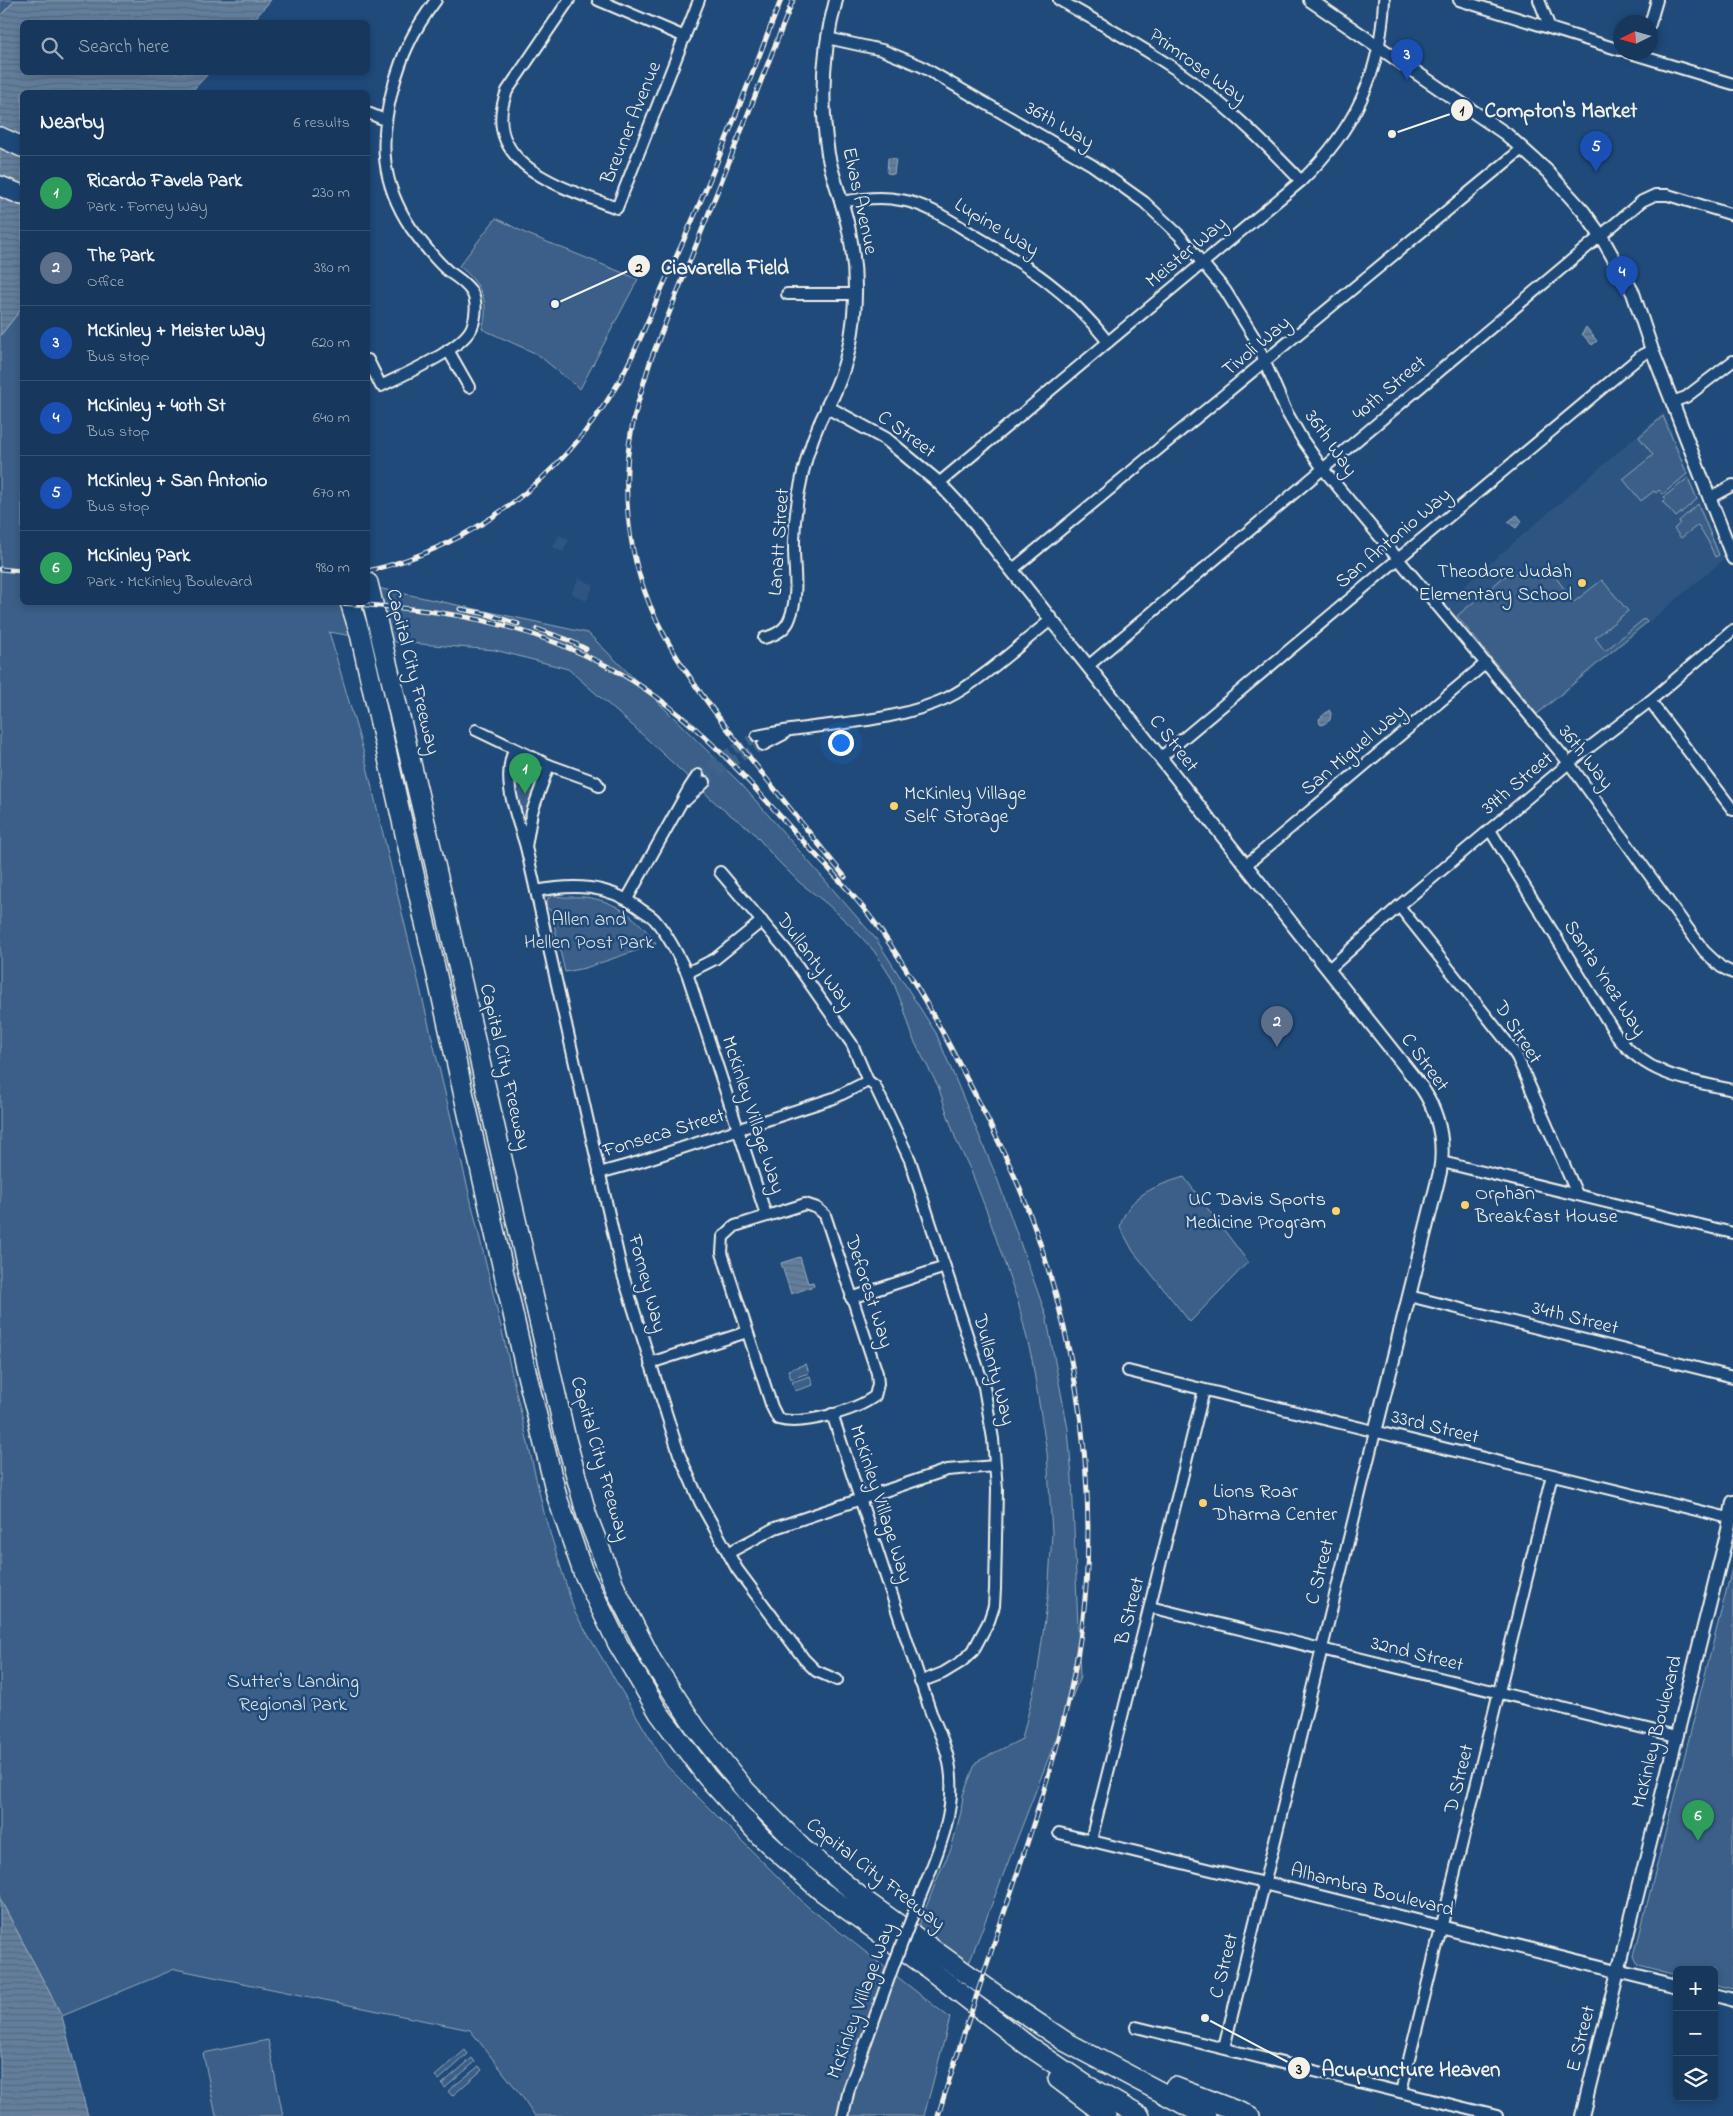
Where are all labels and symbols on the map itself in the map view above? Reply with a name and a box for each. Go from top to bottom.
north arrow [1613,15,1658,60]
street label: Primrose Way [1142,22,1252,112]
pin: 3 [1391,39,1423,80]
street label: Breuner Avenue [594,57,670,190]
callout: Compton's Market [1450,92,1648,128]
street label: 36th Way [1019,95,1099,157]
text: Compton's Market [1485,97,1638,127]
text: 1 [1460,100,1465,122]
pin: 5 [1580,131,1612,172]
street label: Elvas Avenue [833,145,885,257]
street label: Lupine Way [948,191,1044,265]
street label: Meister Way [1140,210,1234,296]
callout: Ciavarella Field [626,248,799,284]
text: Ciavarella Field [661,254,789,284]
pin: 4 [1606,256,1638,297]
text: 2 [634,257,643,279]
street label: Tivoli Way [1216,310,1298,384]
street label: 40th Street [1347,349,1433,429]
street label: C Street [871,404,942,466]
street label: 36th Way [1296,405,1364,483]
street label: San Antonio Way [1329,482,1459,596]
street label: Lanatt Street [762,487,798,597]
place label: Theodore Judah Elementary School [1419,558,1572,610]
marker: Theodore Judah Elementary School [1576,577,1588,589]
street label: Capital City Freeway [377,586,447,758]
street label: San Miguel Way [1295,698,1414,804]
street label: C Street [1141,709,1205,779]
street label: 36th Way [1550,719,1620,797]
your location [828,730,854,756]
street label: 39th Street [1476,745,1560,823]
pin: 1 [509,753,541,794]
place label: McKinley Village Self Storage [904,780,1026,833]
marker: McKinley Village Self Storage [888,800,900,812]
park label: Allen and Hellen Post Park [524,906,654,958]
street label: Dullanty Way [768,907,860,1016]
street label: Santa Ynez Way [1555,915,1653,1043]
street label: Capital City Freeway [471,981,537,1153]
street label: D Street [1485,995,1548,1071]
pin: 2 [1261,1006,1293,1047]
street label: C Street [1393,1028,1455,1099]
street label: McKinley Village Way [712,1032,791,1198]
street label: Fonseca Street [599,1102,729,1167]
place label: Orphan Breakfast House [1474,1180,1618,1232]
place label: UC Davis Sports Medicine Program [1185,1186,1326,1239]
marker: Orphan Breakfast House [1459,1199,1471,1211]
marker: UC Davis Sports Medicine Program [1330,1205,1342,1217]
street label: Forney Way [619,1231,673,1336]
street label: Deforest Way [836,1231,900,1352]
street label: 34th Street [1529,1294,1622,1344]
street label: Dullanty Way [964,1310,1022,1429]
street label: Capital City Freeway [562,1373,636,1545]
street label: 33rd Street [1388,1403,1482,1453]
street label: McKinley Village Way [840,1421,919,1587]
place label: Lions Roar Dharma Center [1212,1478,1338,1530]
marker: Lions Roar Dharma Center [1197,1497,1209,1509]
street label: C Street [1299,1536,1343,1608]
street label: B Street [1108,1574,1153,1649]
street label: 32nd Street [1368,1629,1467,1681]
street label: McKinley Boulevard [1625,1653,1691,1811]
park label: Sutter's Landing Regional Park [227,1668,359,1721]
street label: D Street [1437,1741,1483,1817]
pin: 6 [1682,1800,1714,1841]
street label: Capital City Freeway [799,1811,951,1939]
street label: Alhambra Boulevard [1287,1857,1457,1925]
street label: McKinley Village Way [820,1919,905,2084]
street label: C Street [1203,1930,1247,2002]
street label: E Street [1560,2002,1604,2075]
callout: Acupuncture Heaven [1286,2050,1510,2086]
text: Acupuncture Heaven [1322,2056,1500,2086]
text: 3 [1295,2059,1302,2081]

